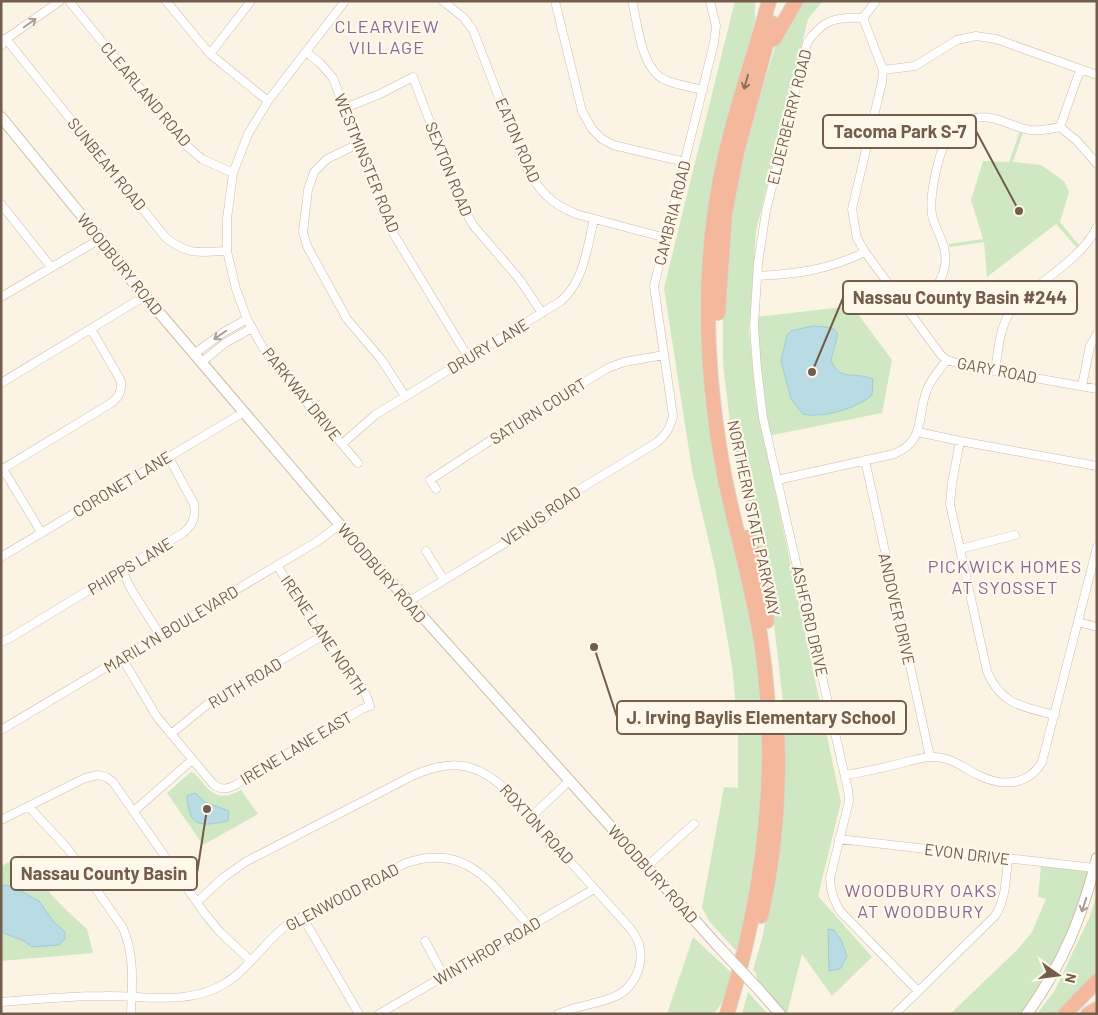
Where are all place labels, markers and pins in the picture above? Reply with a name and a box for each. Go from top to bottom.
callout: Tacoma Park S-7 [823,115,976,148]
callout: Nassau County Basin #244 [843,281,1077,314]
callout: J. Irving Baylis Elementary School [617,701,906,734]
callout: Nassau County Basin [11,857,197,890]

